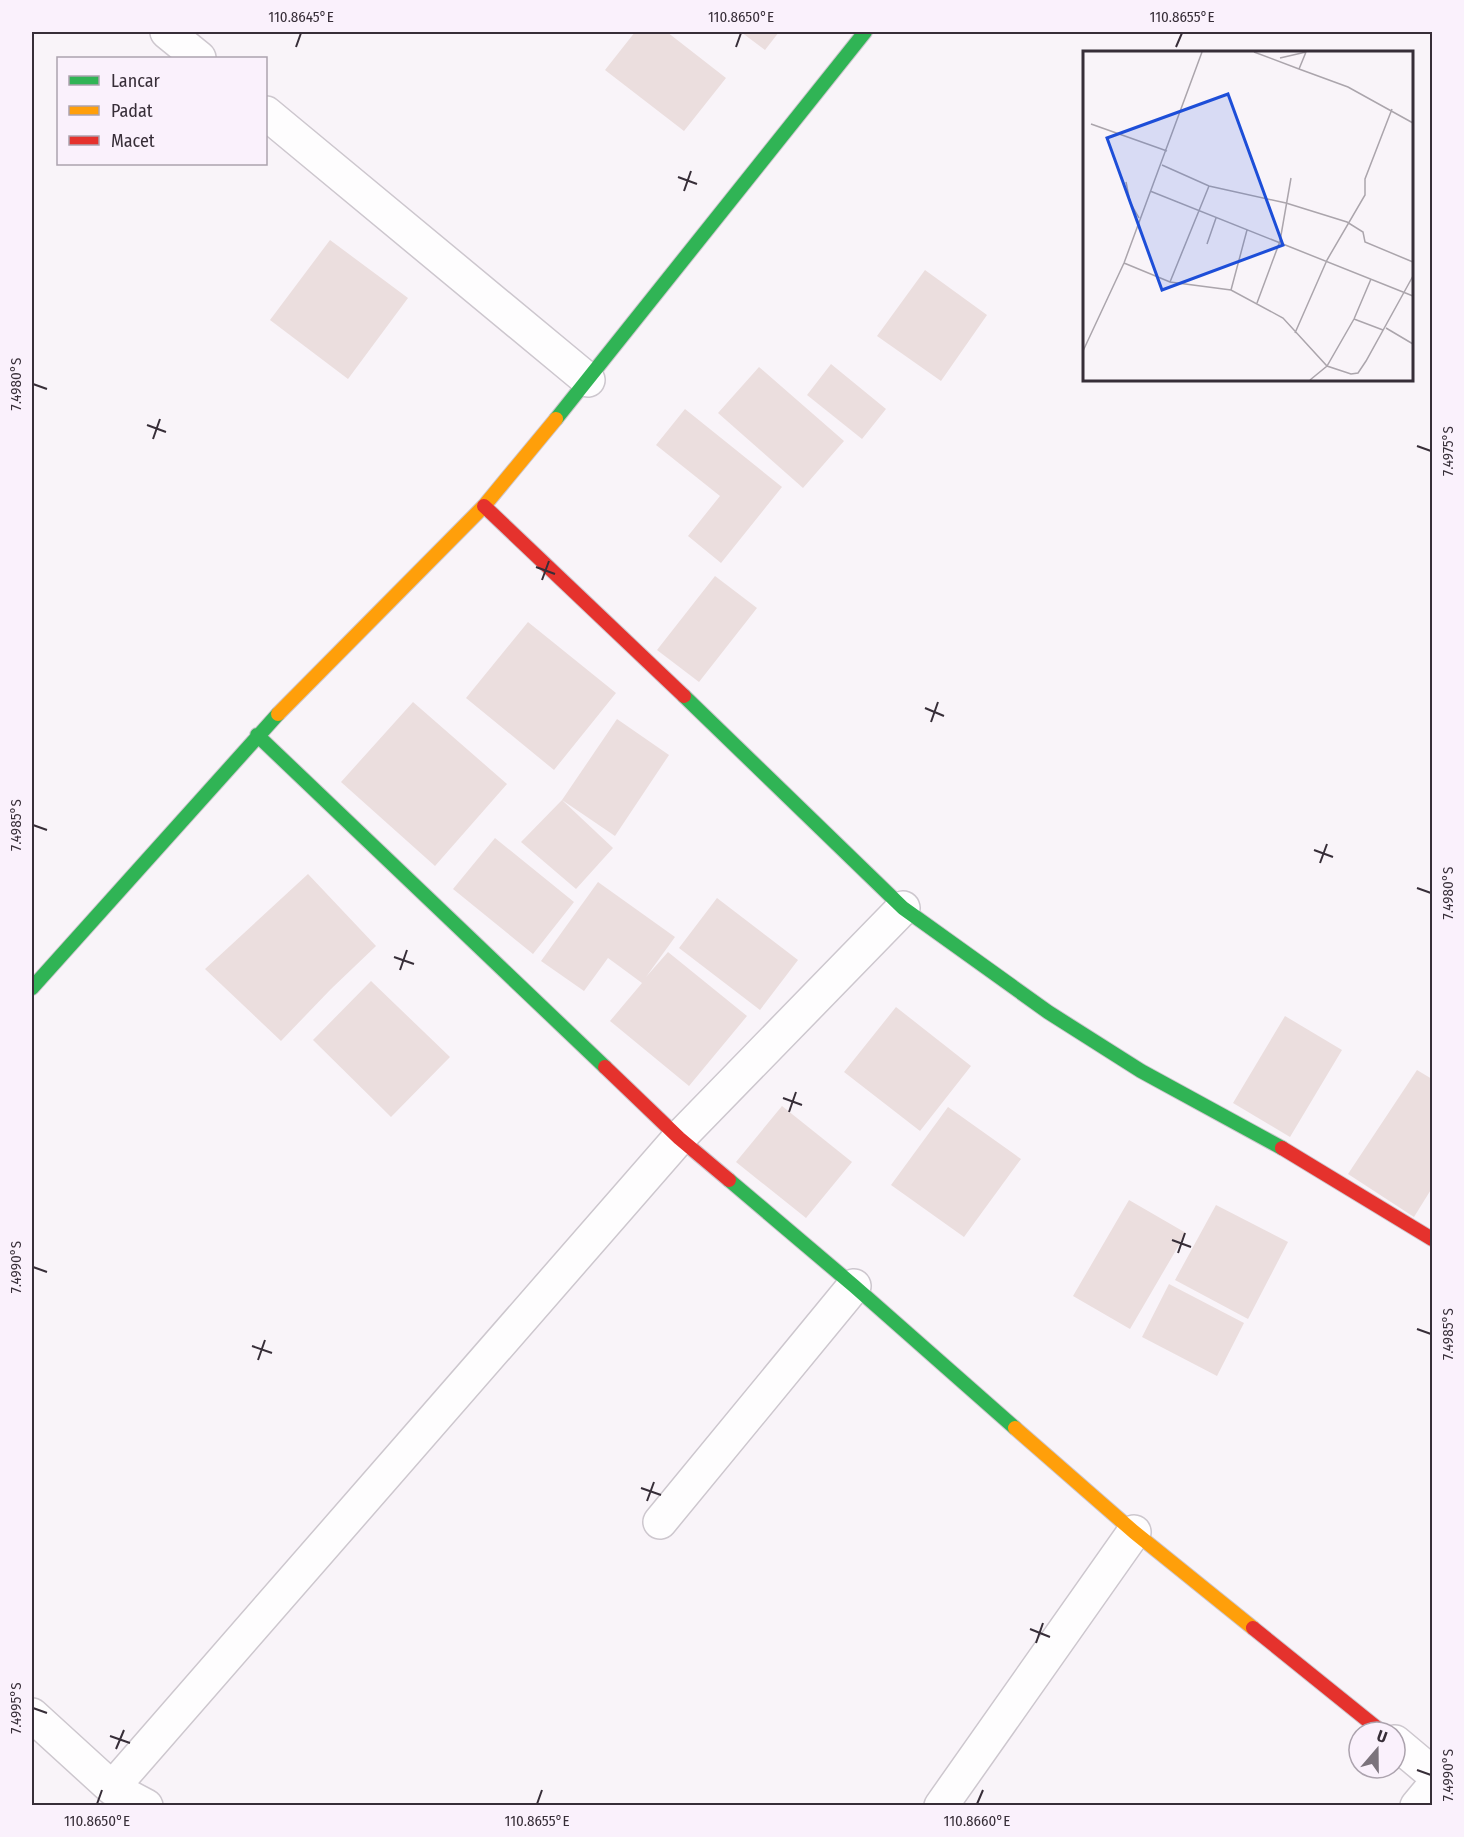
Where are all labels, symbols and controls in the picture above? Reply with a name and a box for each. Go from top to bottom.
text: 110.8645°E [268,8,334,26]
text: 110.8650°E [708,8,774,26]
text: 110.8655°E [1150,8,1214,26]
inset map [1083,51,1413,381]
legend [57,57,267,165]
text: Lancar [111,70,160,92]
text: Padat [111,100,153,122]
text: Macet [111,130,155,152]
text: 7.4980°S [7,358,25,410]
text: 7.4975°S [1439,426,1457,476]
text: 7.4985°S [7,799,25,851]
text: 7.4980°S [1439,867,1457,919]
text: 7.4990°S [7,1241,25,1293]
text: 7.4985°S [1439,1308,1457,1360]
text: 7.4995°S [7,1682,25,1734]
north arrow [1347,1720,1407,1780]
text: U [1374,1726,1390,1747]
text: 7.4990°S [1439,1749,1457,1801]
text: 110.8650°E [64,1812,130,1830]
text: 110.8655°E [505,1812,569,1830]
text: 110.8660°E [944,1812,1010,1830]

